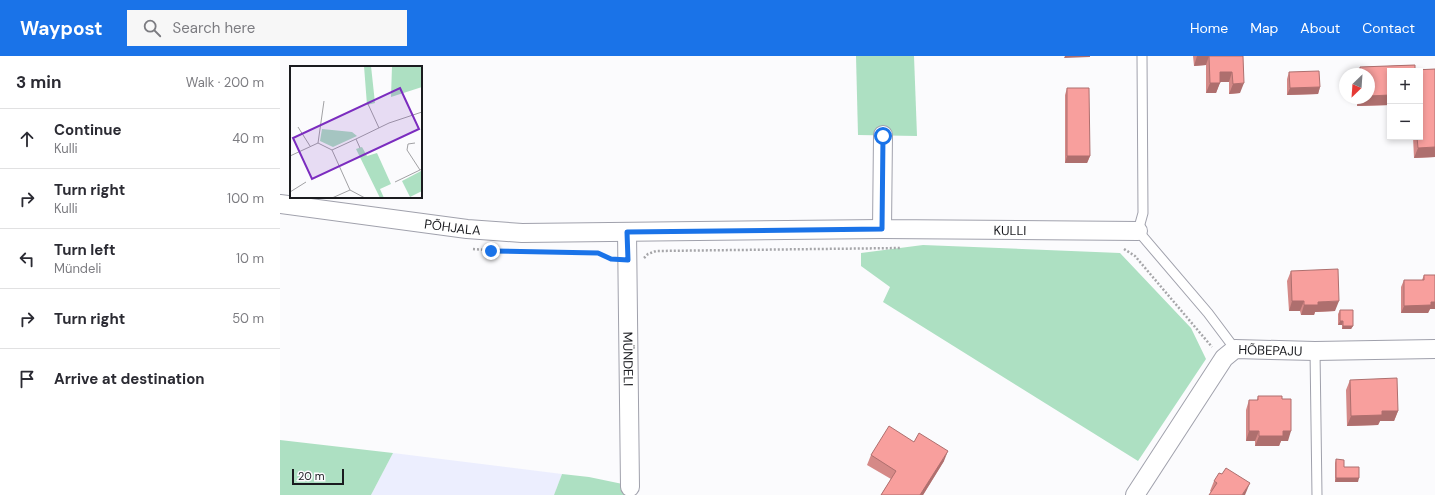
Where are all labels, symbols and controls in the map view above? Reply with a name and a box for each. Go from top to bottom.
search box [127,10,407,46]
text: Waypost [20,16,103,41]
icon: search [141,17,163,39]
text: Search here [173,18,255,38]
text: Home [1190,19,1228,37]
text: Map [1250,19,1278,37]
text: About [1300,19,1340,37]
text: Contact [1362,19,1415,37]
inset map [290,66,422,198]
north arrow [1339,68,1375,104]
map controls [1387,68,1423,140]
button: + [1387,68,1423,104]
text: 3 min [16,71,61,93]
text: Walk · 200 m [186,74,264,91]
button: − [1387,104,1423,140]
text: Continue [54,120,122,140]
route start [874,127,892,145]
icon: ahead [16,128,38,150]
text: 40 m [232,130,264,147]
text: Kulli [54,140,78,157]
text: Turn right [54,180,125,200]
icon: right [16,188,38,210]
text: 100 m [227,190,264,207]
text: Kulli [54,200,78,217]
street label: PÕHJALA [423,215,482,238]
street label: KULLI [993,221,1026,239]
text: Turn left [54,240,115,260]
route end [482,242,500,260]
icon: left [16,248,38,270]
text: 10 m [236,250,264,267]
text: Mündeli [54,260,101,277]
icon: right [16,308,38,330]
text: Turn right [54,309,125,329]
text: 50 m [232,310,264,327]
street label: MÜNDELI [620,332,637,386]
street label: HÕBEPAJU [1238,341,1303,359]
icon: arrive [16,368,38,390]
text: Arrive at destination [54,369,205,389]
scale bar [292,467,344,486]
text: 20 m [298,469,324,483]

